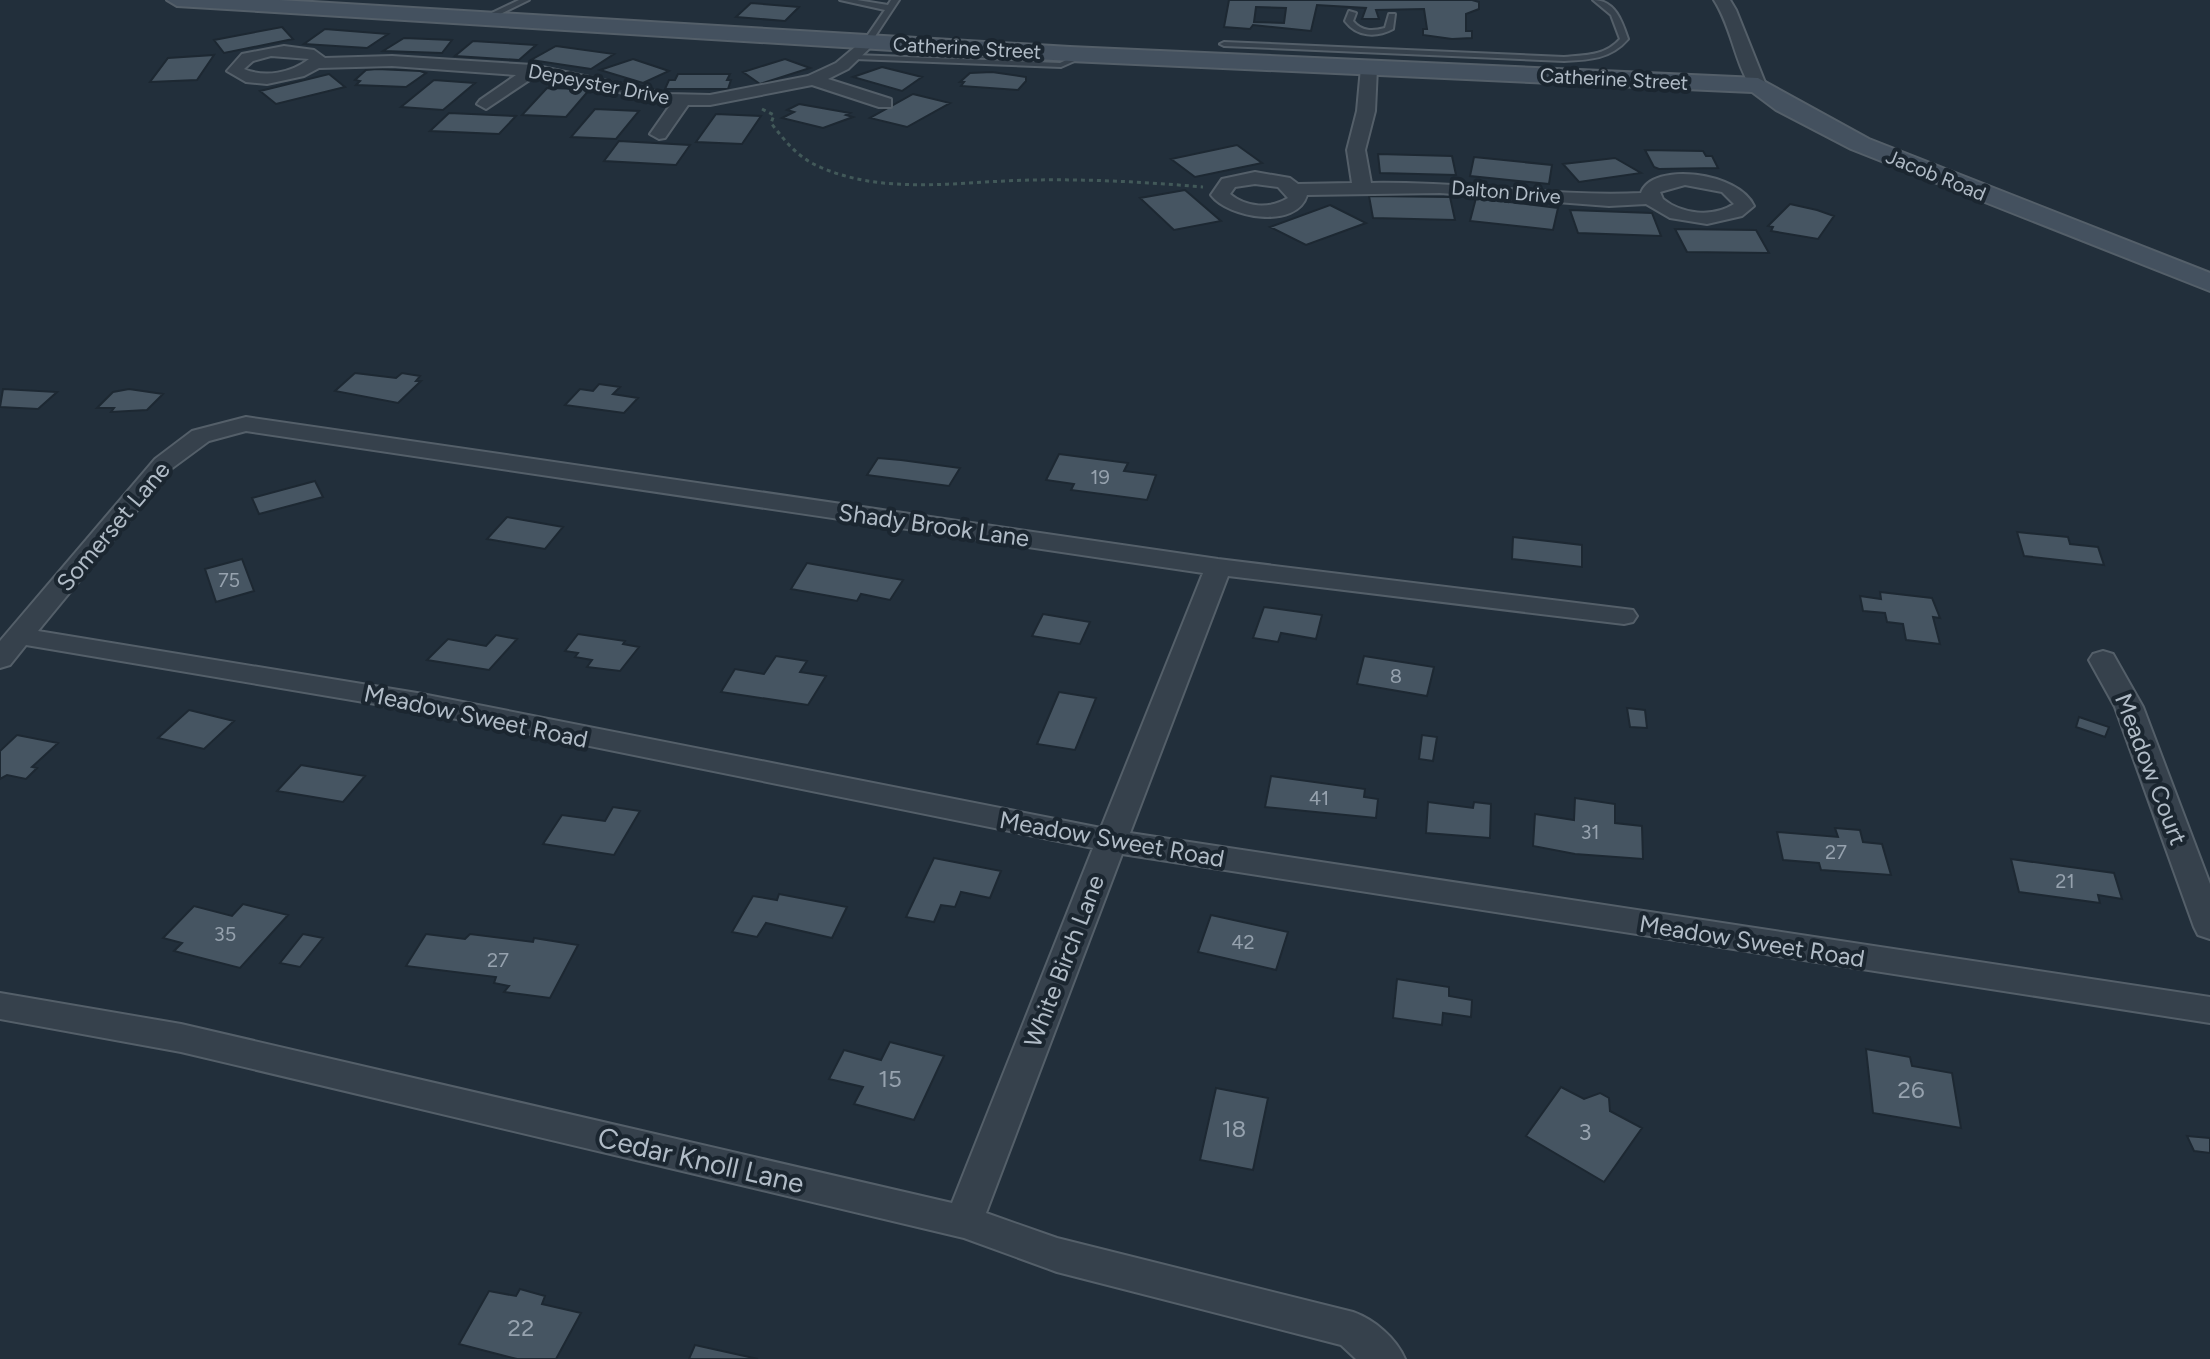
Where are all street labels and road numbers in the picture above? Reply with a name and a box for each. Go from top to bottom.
street label: Catherine Street [892,32,1042,64]
street label: Depeyster Drive [526,59,672,109]
street label: Catherine Street [1539,63,1689,95]
street label: Jacob Road [1883,144,1989,206]
street label: Dalton Drive [1450,175,1562,209]
street label: Somerset Lane [50,455,176,597]
street label: Shady Brook Lane [837,497,1031,553]
street label: Meadow Sweet Road [362,678,590,754]
street label: Meadow Court [2109,689,2193,849]
street label: Meadow Sweet Road [997,805,1227,873]
street label: White Birch Lane [1018,871,1110,1051]
street label: Meadow Sweet Road [1637,909,1867,973]
street label: Cedar Knoll Lane [595,1120,807,1200]

